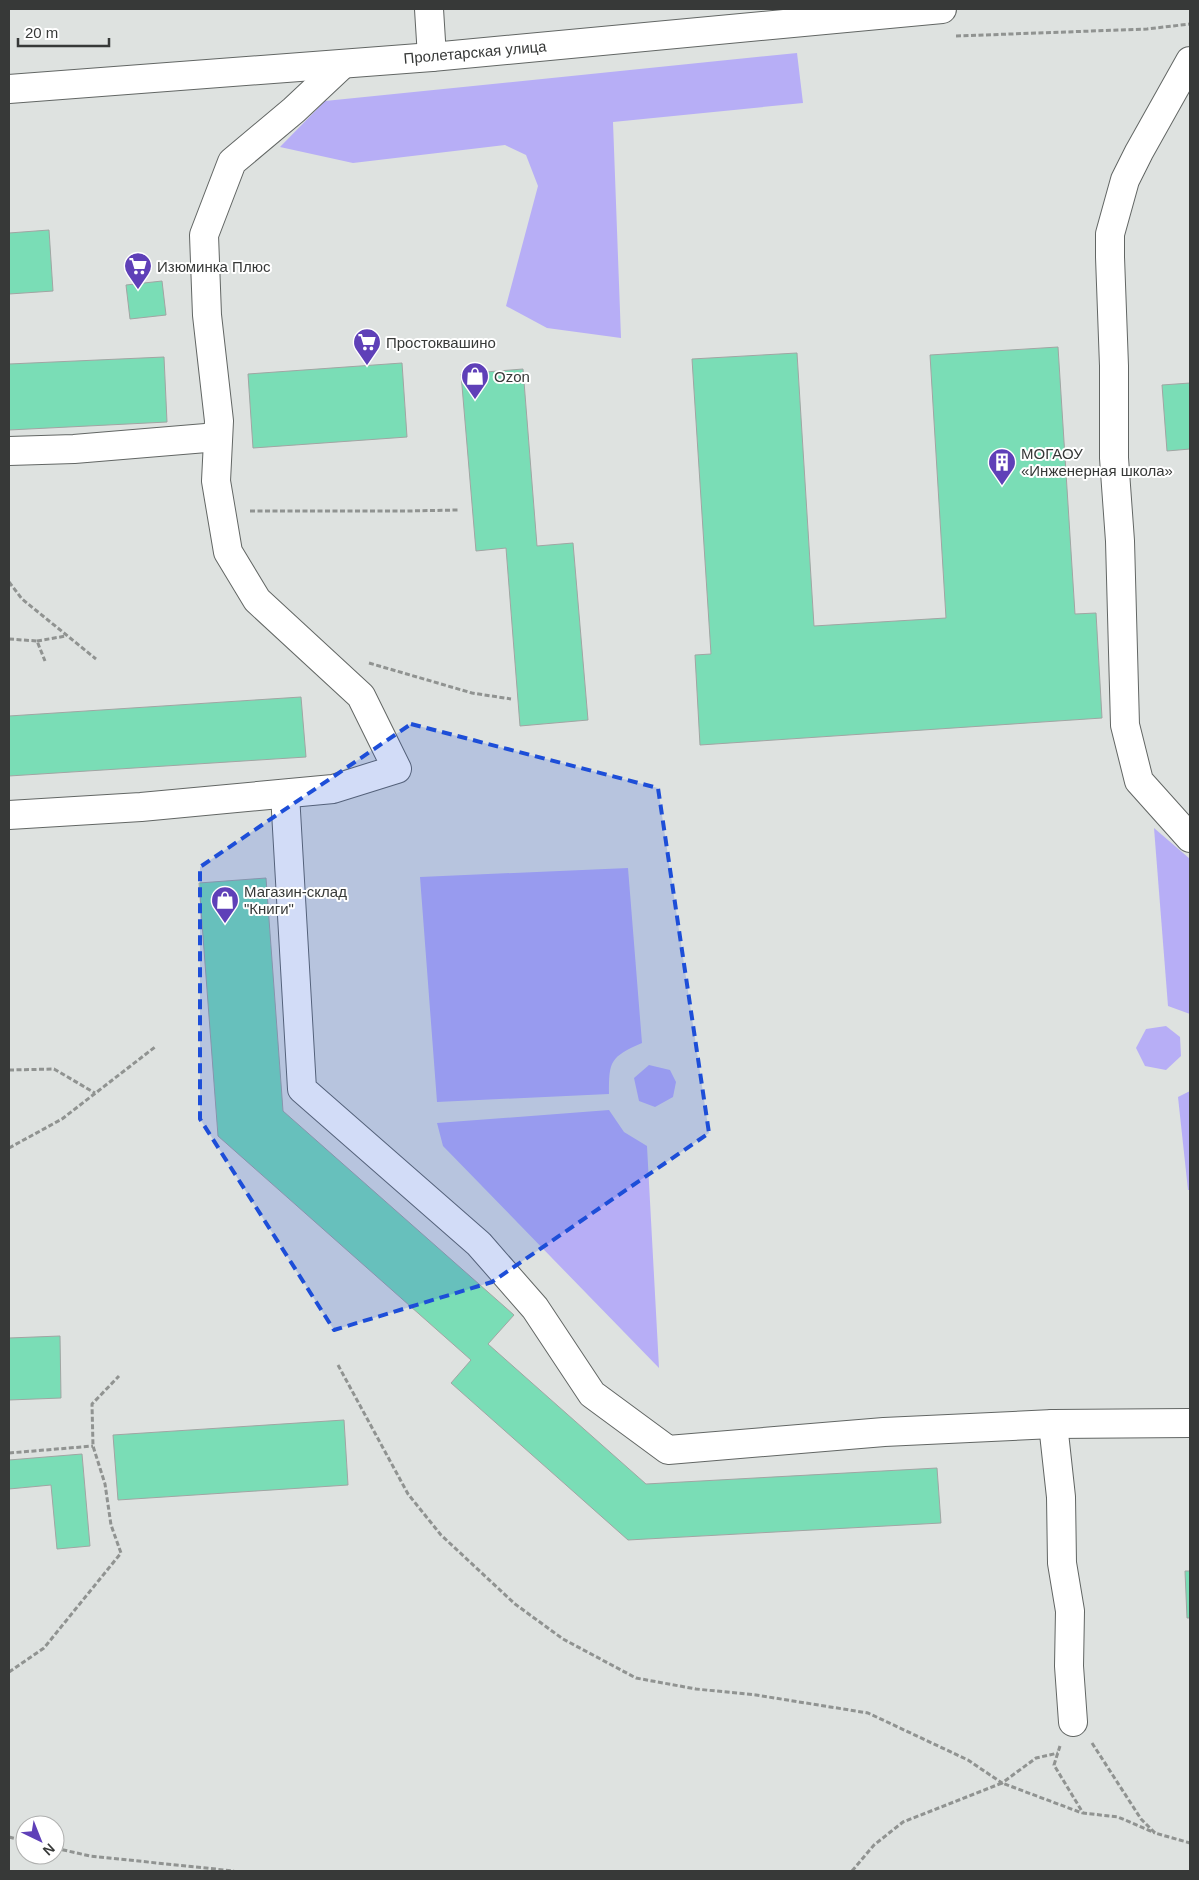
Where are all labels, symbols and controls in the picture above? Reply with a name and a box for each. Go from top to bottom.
scale bar [18,15,109,47]
text: 20 m [25,24,58,41]
street label: Пролетарская улица [403,37,548,67]
supermarket icon: Изюминка Плюс [123,251,153,290]
place label: Изюминка Плюс [157,258,271,275]
supermarket icon: Простоквашино [352,327,382,366]
place label: Простоквашино [386,334,496,351]
shop icon: Ozon [460,361,490,400]
place label: Ozon [494,368,530,385]
place label: МОГАОУ «Инженерная школа» [1021,445,1173,479]
building icon: МОГАОУ «Инженерная школа» [987,447,1017,486]
place label: Магазин-склад "Книги" [244,883,347,917]
shop icon: Магазин-склад "Книги" [210,885,240,924]
north arrow [15,1815,65,1865]
text: N [40,1840,58,1859]

